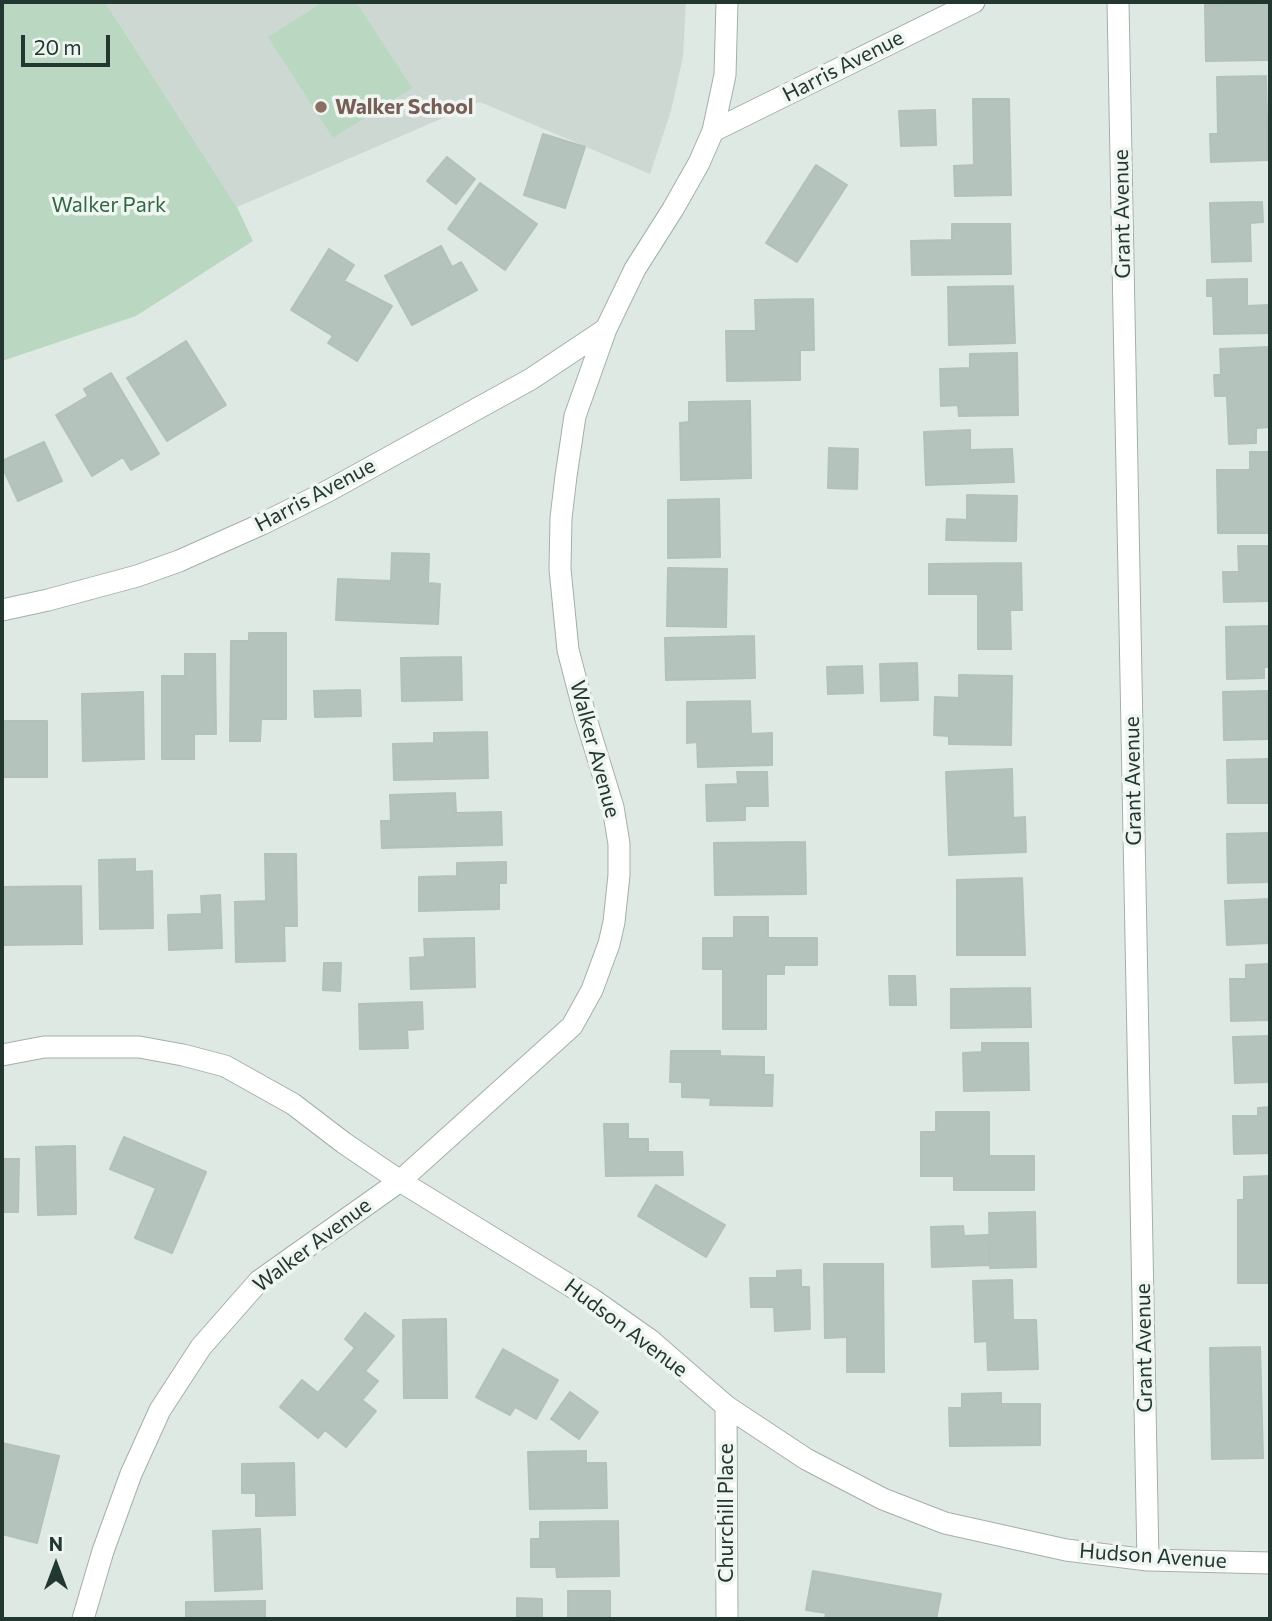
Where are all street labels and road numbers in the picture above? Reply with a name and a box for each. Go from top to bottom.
street label: Harris Avenue [778,25,908,107]
street label: Grant Avenue [1108,149,1136,279]
street label: Harris Avenue [251,453,379,537]
street label: Walker Avenue [565,678,625,820]
street label: Grant Avenue [1119,716,1147,846]
street label: Walker Avenue [248,1193,376,1297]
street label: Hudson Avenue [559,1273,693,1383]
street label: Grant Avenue [1130,1283,1158,1413]
street label: Churchill Place [713,1443,739,1583]
street label: Hudson Avenue [1078,1538,1228,1574]

